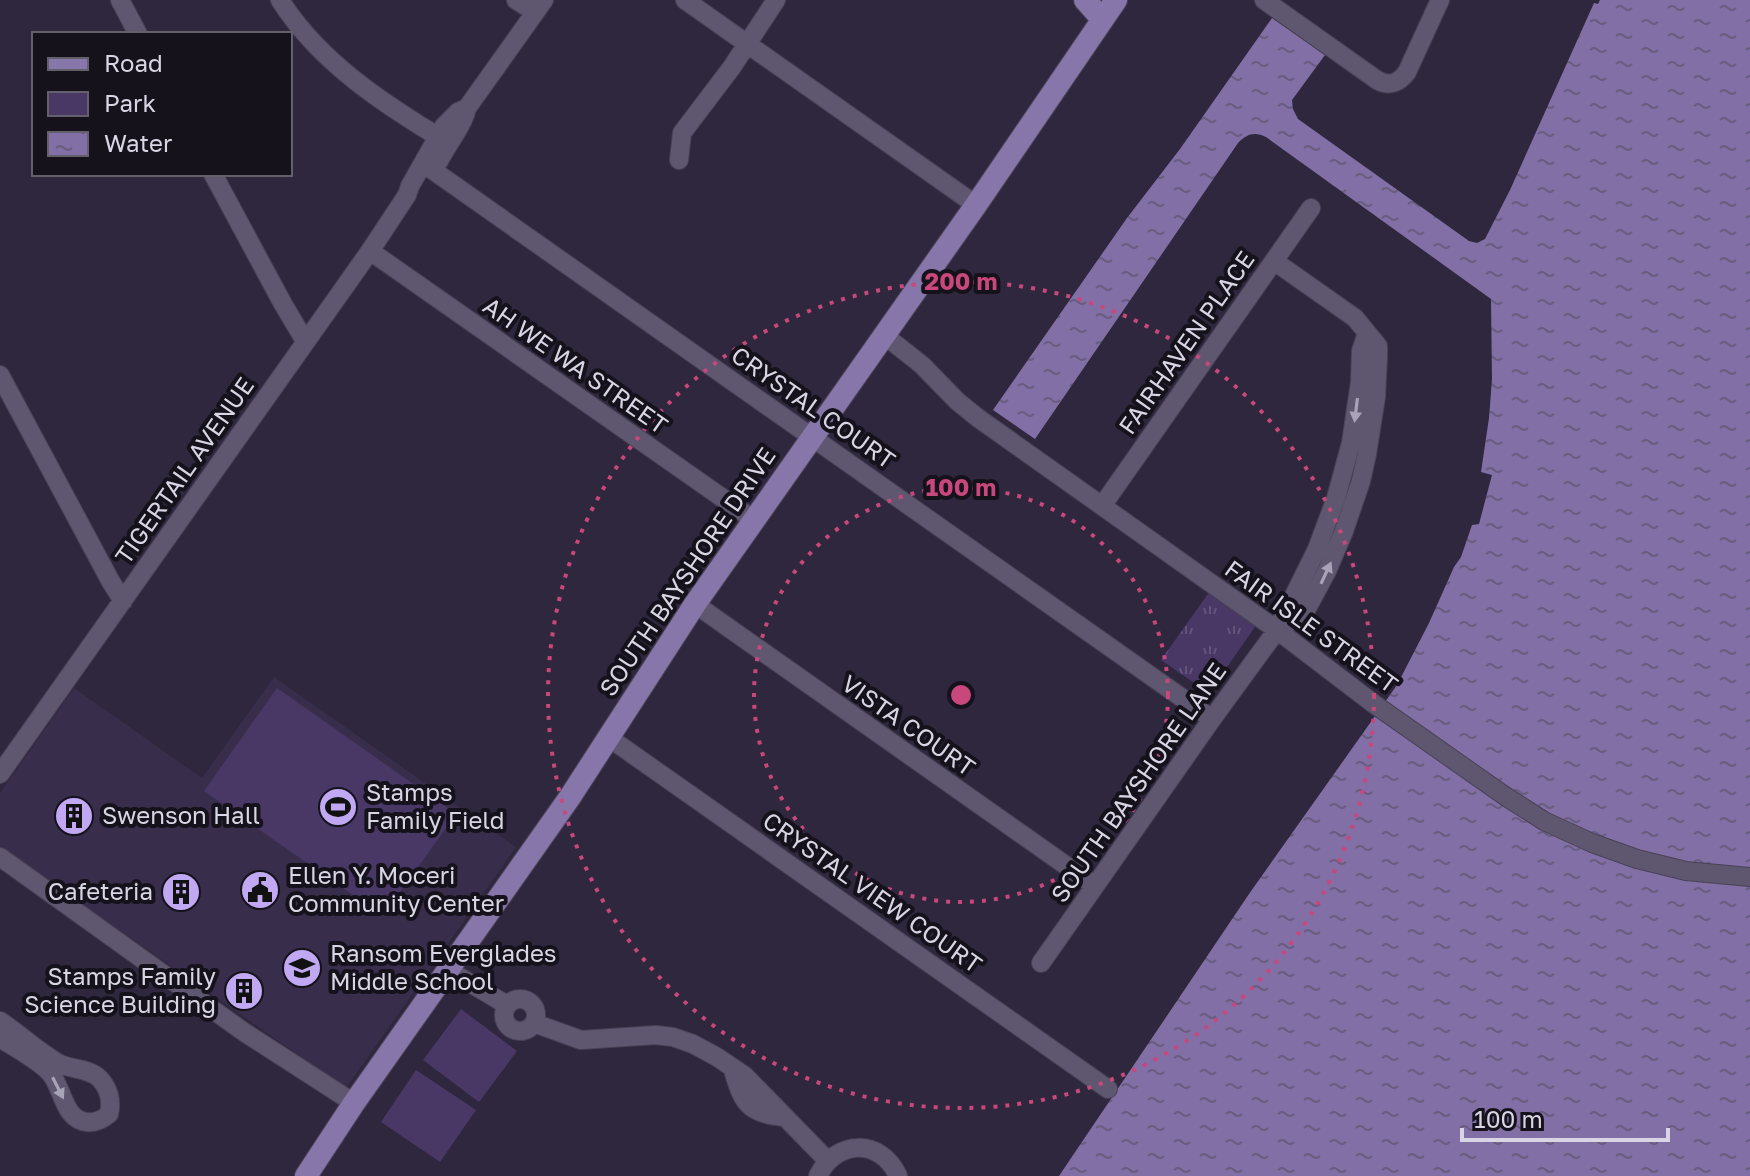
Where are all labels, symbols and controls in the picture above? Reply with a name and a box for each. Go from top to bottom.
legend [32,32,292,176]
text: Road [104,48,163,77]
text: Park [104,88,156,117]
text: Water [104,128,172,157]
street label: FAIRHAVEN PLACE [1112,245,1260,439]
text: 200 m [925,266,997,295]
street label: AH WE WA STREET [478,290,674,439]
street label: CRYSTAL COURT [726,339,901,474]
street label: TIGERTAIL AVENUE [108,371,259,569]
one-way arrow [1349,397,1362,422]
street label: SOUTH BAYSHORE DRIVE [593,441,781,701]
text: 100 m [926,472,996,501]
street label: FAIR ISLE STREET [1220,553,1404,698]
one-way arrow [1319,561,1333,585]
street label: SOUTH BAYSHORE LANE [1044,657,1232,907]
street label: VISTA COURT [837,668,981,782]
centre of rings [947,681,975,709]
place label: Stamps Family Field [366,777,505,834]
sports icon: Stamps Family Field [317,786,359,828]
building icon: Swenson Hall [53,795,95,837]
place label: Swenson Hall [102,800,260,829]
street label: CRYSTAL VIEW COURT [758,805,988,978]
place label: Ellen Y. Moceri Community Center [288,860,504,917]
public building icon: Ellen Y. Moceri Community Center [239,869,281,911]
building icon: Cafeteria [160,871,202,913]
place label: Cafeteria [48,876,153,905]
place label: Ransom Everglades Middle School [330,938,557,995]
school or university icon: Ransom Everglades Middle School [281,947,323,989]
place label: Stamps Family Science Building [24,961,216,1018]
building icon: Stamps Family Science Building [223,970,265,1012]
one-way arrow [51,1076,65,1099]
scale bar [1462,1092,1668,1142]
text: 100 m [1474,1104,1543,1133]

